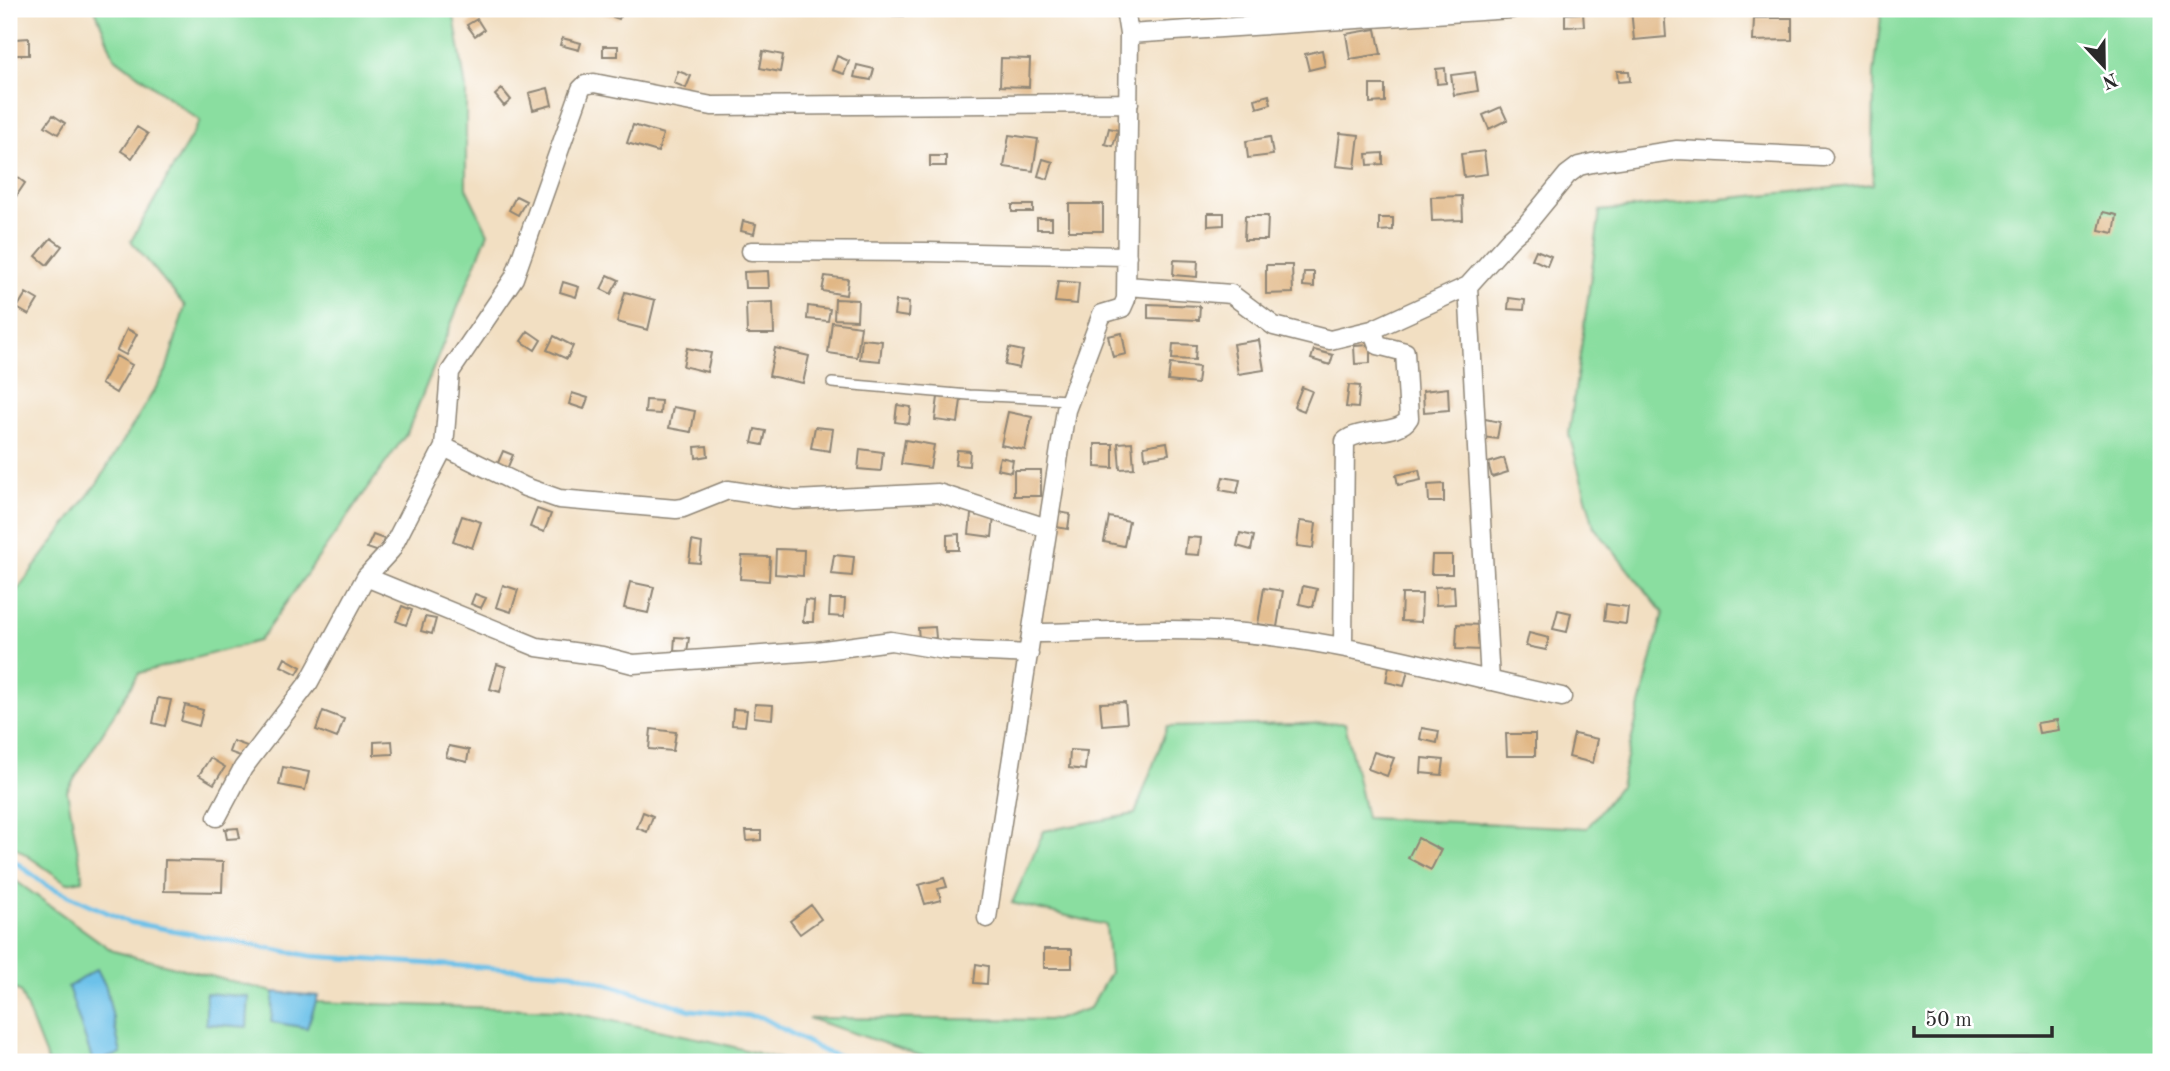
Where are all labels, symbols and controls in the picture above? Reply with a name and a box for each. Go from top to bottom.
north arrow [2068,32,2138,102]
text: N [2099,68,2120,91]
scale bar [1914,994,2053,1038]
text: 50 m [1925,1010,1972,1031]

